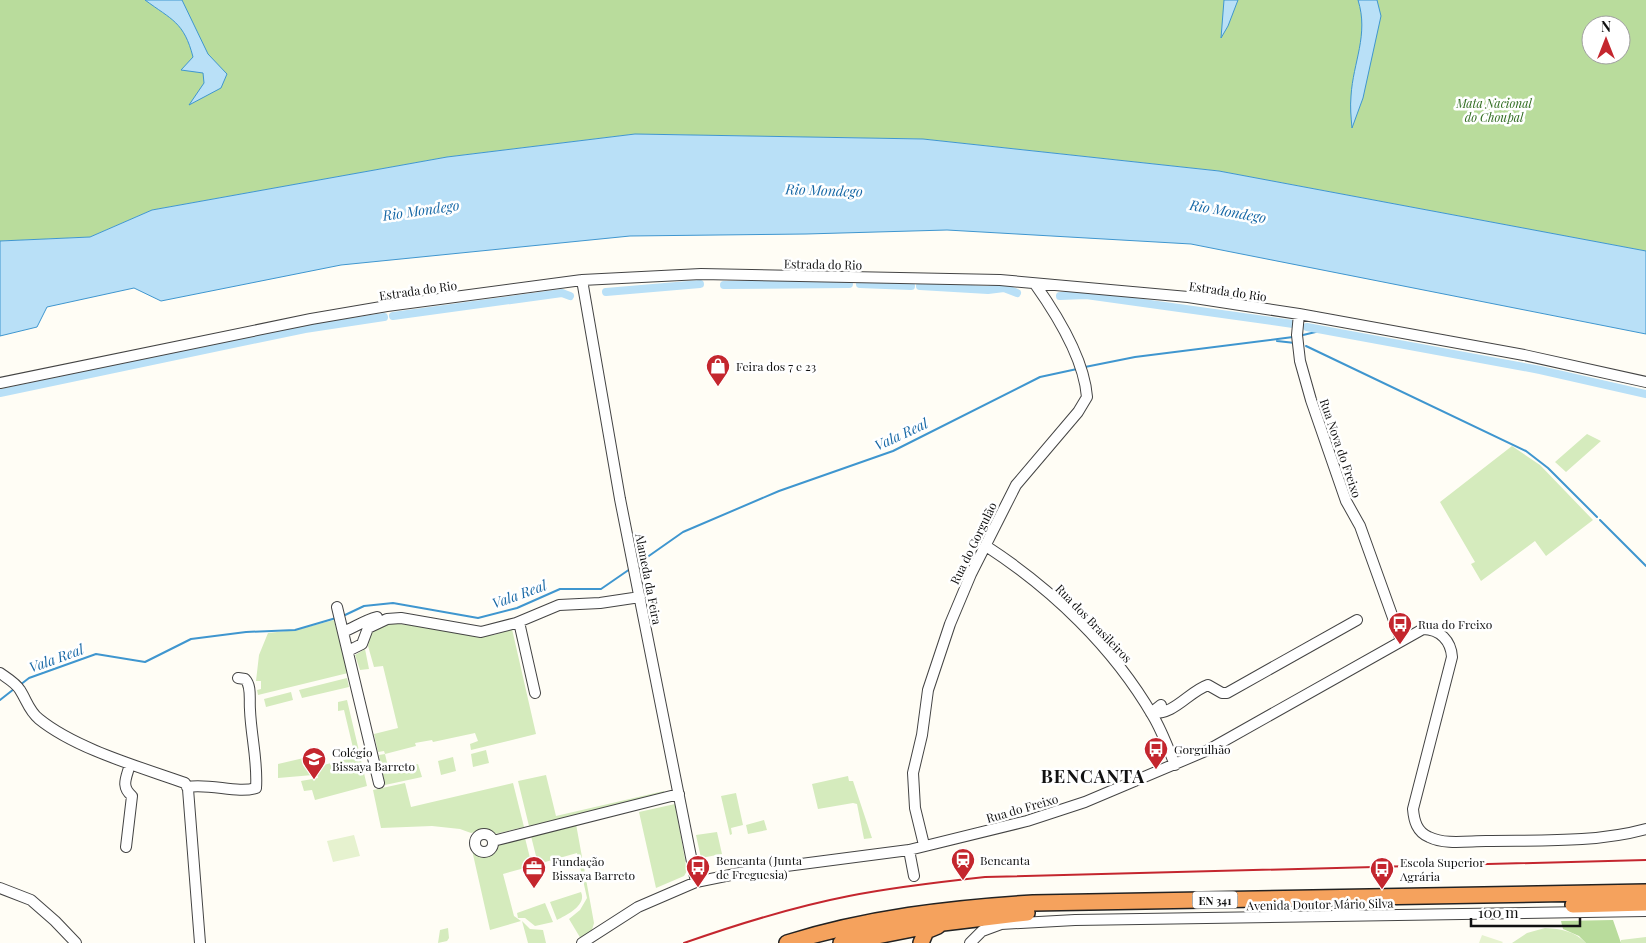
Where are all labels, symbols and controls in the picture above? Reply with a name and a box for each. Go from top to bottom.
north arrow [1581,15,1631,65]
text: N [1601,17,1611,36]
park label: Mata Nacional do Choupal [1455,95,1533,125]
water label: Rio Mondego [784,179,863,201]
water label: Rio Mondego [380,195,461,225]
water label: Rio Mondego [1187,195,1268,227]
street label: Estrada do Rio [784,255,863,273]
street label: Estrada do Rio [378,277,458,303]
street label: Estrada do Rio [1188,278,1268,304]
shop icon: Feira dos 7 e 23 [705,353,731,387]
place label: Feira dos 7 e 23 [736,358,816,374]
street label: Rua Nova do Freixo [1317,396,1366,500]
water label: Vala Real [871,413,932,455]
street label: Rua do Gorgulão [946,499,1000,587]
street label: Alameda da Feira [632,531,666,626]
water label: Vala Real [489,575,550,613]
street label: Rua dos Brasileiros [1052,580,1136,666]
bus stop icon: Rua do Freixo [1387,611,1413,645]
place label: Rua do Freixo [1418,616,1493,632]
water label: Vala Real [26,639,87,677]
bus stop icon: Gorgulhão [1143,736,1169,770]
place label: Gorgulhão [1174,741,1231,757]
place label: Colégio Bissaya Barreto [332,744,416,774]
school or university icon: Colégio Bissaya Barreto [301,746,327,780]
district label: BENCANTA [1041,764,1145,788]
street label: Rua do Freixo [984,790,1060,826]
station icon: Bencanta [950,847,976,881]
place label: Bencanta (Junta de Freguesia) [716,852,802,882]
place label: Bencanta [980,852,1030,868]
place label: Fundação Bissaya Barreto [552,853,636,883]
bus stop icon: Bencanta (Junta de Freguesia) [685,854,711,888]
place label: Escola Superior Agrária [1399,854,1485,884]
office icon: Fundação Bissaya Barreto [521,855,547,889]
bus stop icon: Escola Superior Agrária [1369,856,1395,890]
road number: EN 341 [1192,892,1238,908]
street label: Avenida Doutor Mário Silva [1245,895,1394,913]
scale bar [1471,896,1580,928]
text: 100 m [1478,902,1519,922]

